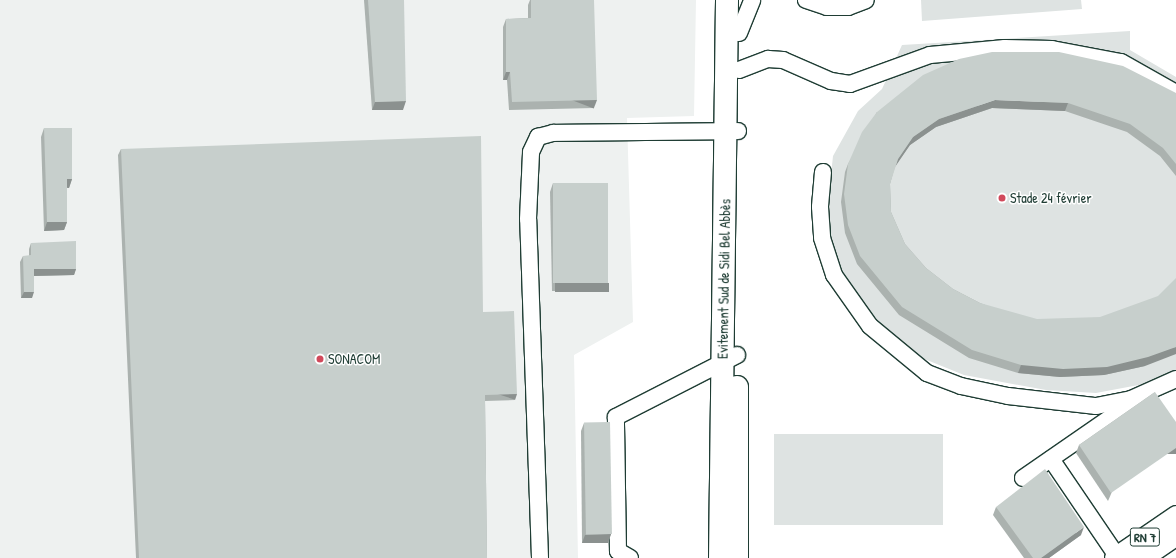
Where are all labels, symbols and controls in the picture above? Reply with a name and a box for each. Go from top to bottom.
place label: Stade 24 février [1010,190,1092,206]
marker: Stade 24 février [997,193,1007,203]
street label: Evitement Sud de Sidi Bel Abbès [714,199,734,359]
place label: SONACOM [328,351,380,367]
marker: SONACOM [315,354,325,364]
road number: RN 7 [1129,526,1161,548]

